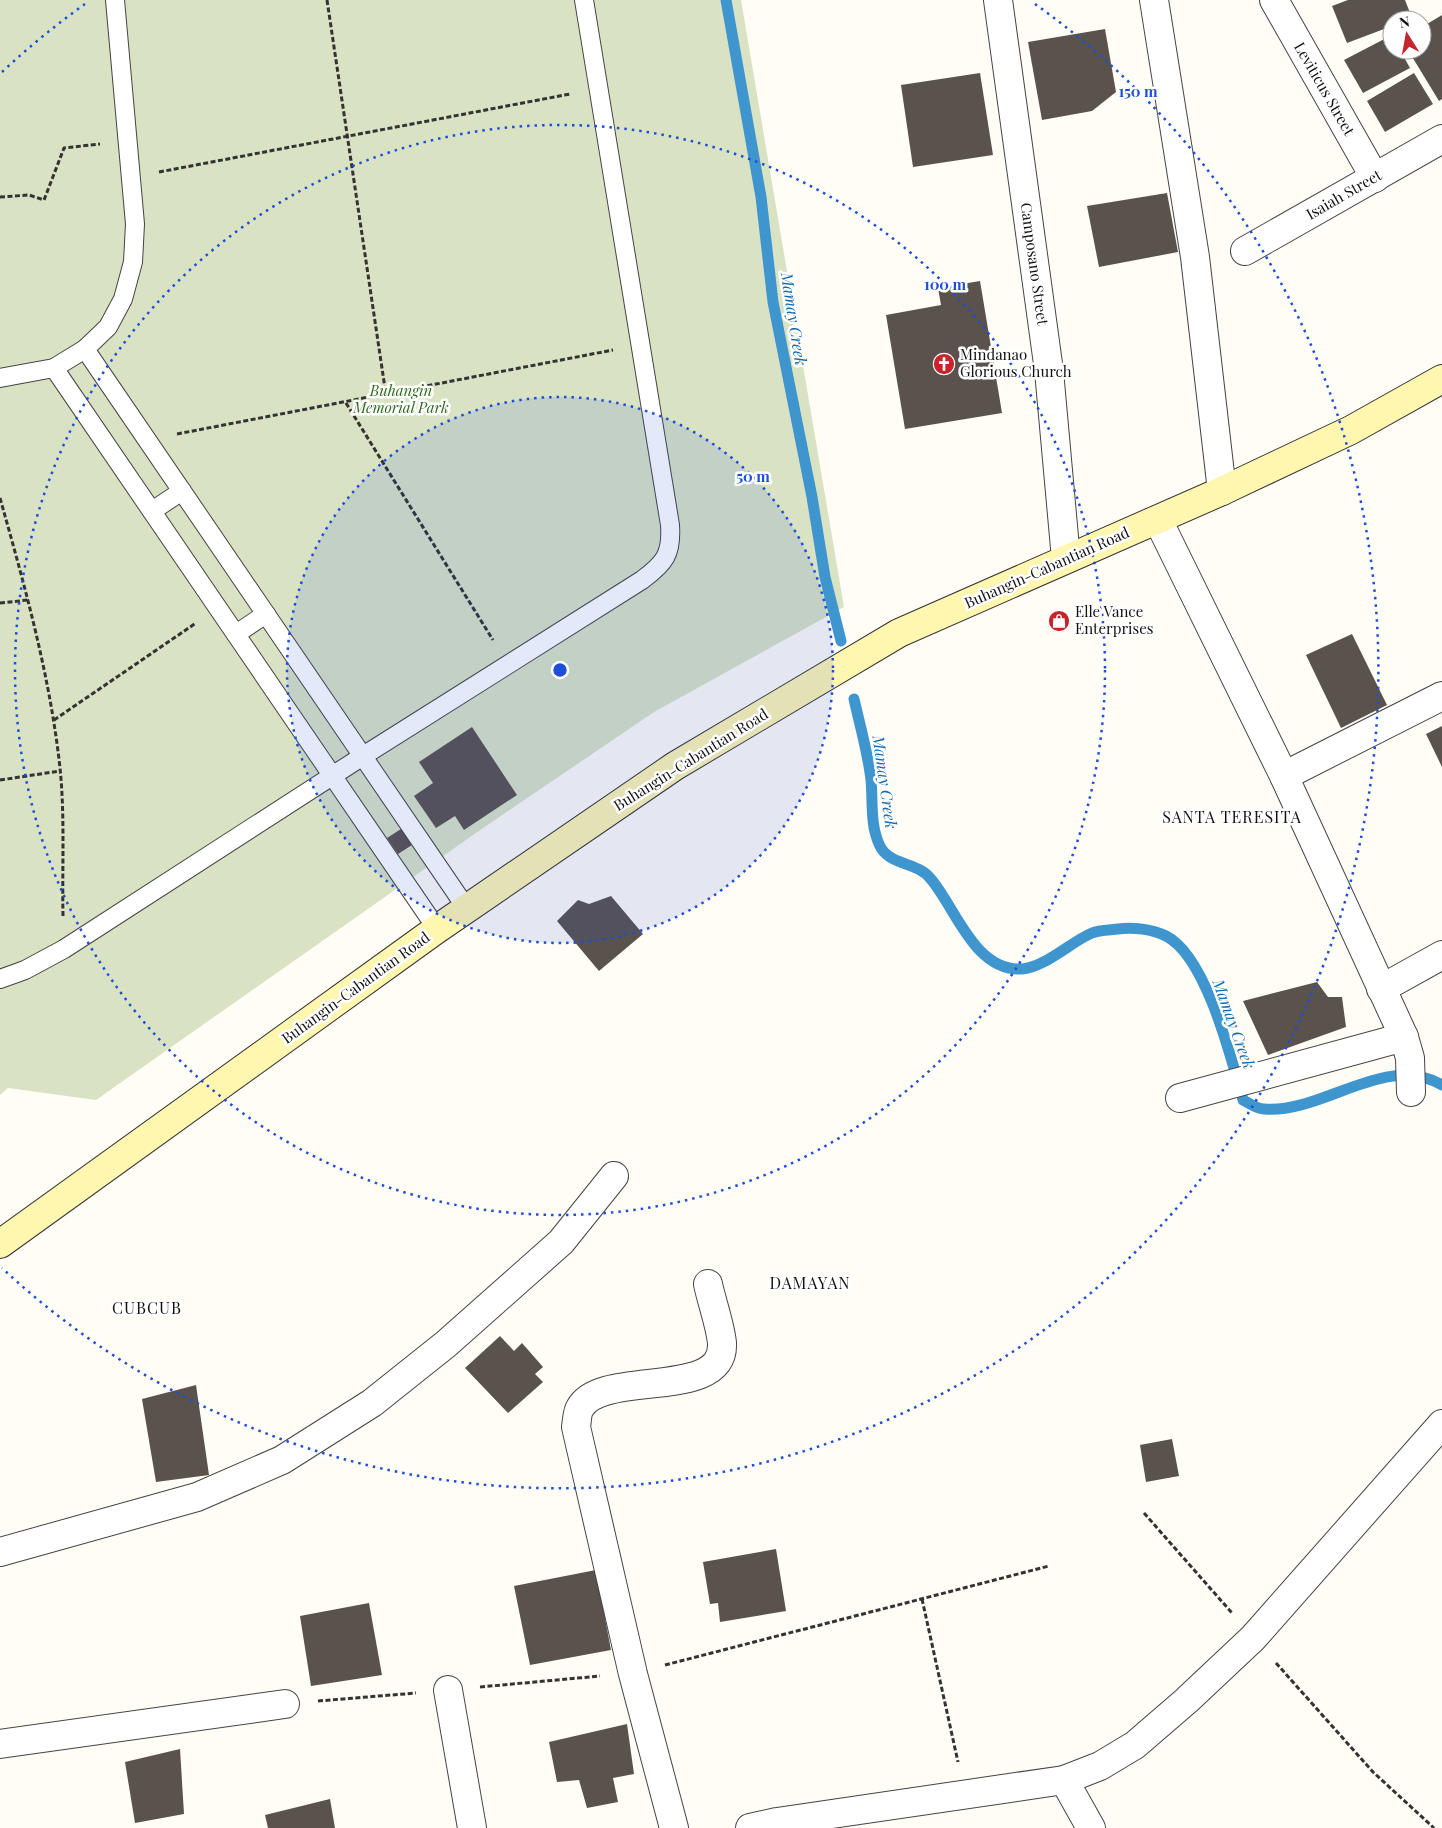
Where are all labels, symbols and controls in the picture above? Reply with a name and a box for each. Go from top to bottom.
north arrow [1382,10,1432,60]
text: N [1398,11,1411,32]
street label: Leviticus Street [1290,38,1360,139]
text: 150 m [1118,81,1158,101]
street label: Isaiah Street [1302,164,1385,224]
street label: Camposano Street [1017,201,1054,327]
water label: Mamay Creek [777,270,812,367]
text: 100 m [924,274,967,294]
place label: Mindanao Glorious Church [960,344,1072,381]
church icon: Mindanao Glorious Church [932,352,956,376]
park label: Buhangin Memorial Park [352,380,449,417]
text: 50 m [736,466,770,486]
street label: Buhangin-Cabantian Road [961,522,1132,613]
place label: Elle Vance Enterprises [1075,601,1153,638]
shop icon: Elle Vance Enterprises [1047,609,1071,633]
centre of rings [551,661,569,679]
street label: Buhangin-Cabantian Road [610,703,772,815]
water label: Mamay Creek [868,733,902,830]
district label: SANTA TERESITA [1162,806,1302,827]
street label: Buhangin-Cabantian Road [277,927,434,1048]
water label: Mamay Creek [1208,975,1260,1072]
district label: DAMAYAN [770,1272,850,1293]
district label: CUBCUB [112,1297,182,1318]

